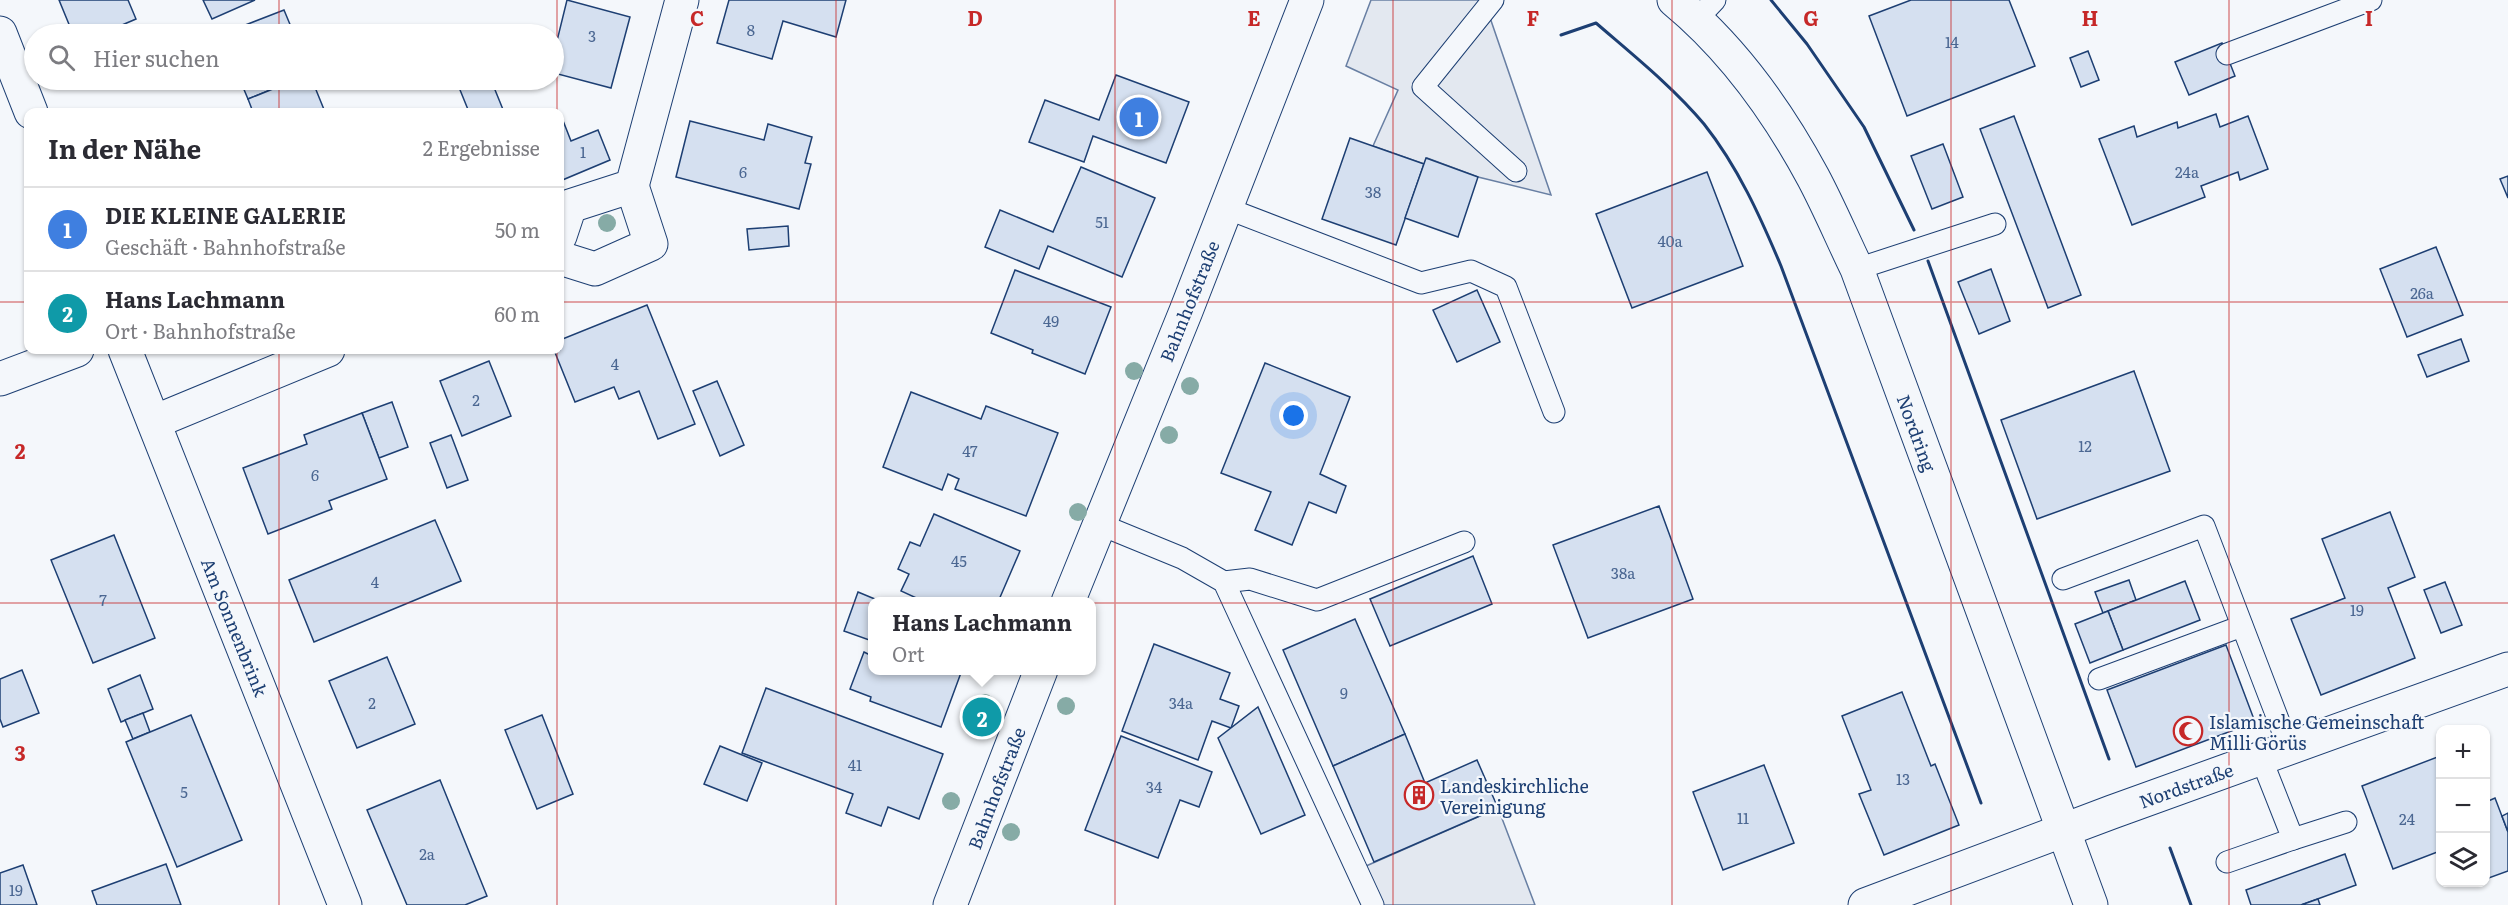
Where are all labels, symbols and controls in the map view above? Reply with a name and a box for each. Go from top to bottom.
text: C [690,2,704,32]
text: D [967,2,983,32]
text: E [1247,2,1261,32]
text: F [1527,2,1540,32]
text: G [1803,2,1819,32]
text: H [2082,2,2098,32]
text: I [2365,2,2373,32]
house number: 8 [747,18,755,41]
search box [24,24,564,90]
house number: 3 [588,24,596,47]
house number: 14 [1945,30,1959,53]
icon: search [45,41,78,74]
text: Hier suchen [93,41,220,74]
pin: 1 [1120,94,1158,140]
text: In der Nähe [48,128,201,167]
text: 2 Ergebnisse [423,132,540,162]
house number: 1 [580,140,586,163]
house number: 6 [739,160,747,183]
house number: 24a [2175,160,2200,183]
house number: 38 [1365,180,1381,203]
text: DIE KLEINE GALERIE [105,198,346,231]
house number: 51 [1095,210,1109,233]
text: 1 [63,214,72,244]
text: 50 m [495,214,540,244]
house number: 40a [1657,229,1683,252]
text: Geschäft · Bahnhofstraße [105,231,346,261]
street label: Bahnhofstraße [1152,236,1226,366]
house number: 26a [2410,281,2435,304]
text: Hans Lachmann [105,282,285,315]
text: 2 [62,298,73,328]
text: 60 m [494,298,540,328]
house number: 49 [1043,309,1059,332]
text: Ort · Bahnhofstraße [105,315,296,345]
house number: 4 [611,352,619,375]
house number: 2 [472,388,480,411]
street label: Nordring [1891,391,1944,476]
your location [1279,401,1308,430]
house number: 12 [2078,434,2092,457]
text: 2 [15,435,26,465]
house number: 47 [962,439,978,462]
house number: 6 [311,463,319,486]
house number: 45 [951,549,967,572]
street label: Am Sonnenbrink [195,554,275,701]
house number: 38a [1611,561,1636,584]
house number: 4 [371,570,379,593]
house number: 7 [99,588,107,611]
popup [868,597,1096,675]
house number: 19 [2350,598,2364,621]
text: Hans Lachmann [892,605,1072,638]
text: Ort [892,638,925,668]
house number: 9 [1340,681,1348,704]
house number: 2 [368,691,376,714]
house number: 34a [1169,691,1194,714]
pin: 2 [962,694,1002,740]
place label: Islamische Gemeinschaft Milli Görüs [2209,708,2425,756]
mosque icon: Islamische Gemeinschaft Milli Görüs [2172,715,2204,747]
street label: Bahnhofstraße [960,723,1032,853]
map controls [2436,725,2490,887]
button: + [2436,725,2490,779]
text: 3 [14,737,26,767]
house number: 41 [848,753,862,776]
street label: Nordstraße [2135,755,2237,815]
house number: 13 [1896,767,1910,790]
place label: Landeskirchliche Vereinigung [1440,772,1589,820]
house number: 34 [1146,775,1162,798]
building icon: Landeskirchliche Vereinigung [1403,779,1435,811]
button: − [2436,779,2490,833]
house number: 5 [180,780,188,803]
house number: 11 [1737,806,1749,829]
house number: 24 [2399,807,2415,830]
button: layers [2436,833,2490,887]
house number: 2a [419,842,436,865]
house number: 19 [9,878,23,901]

